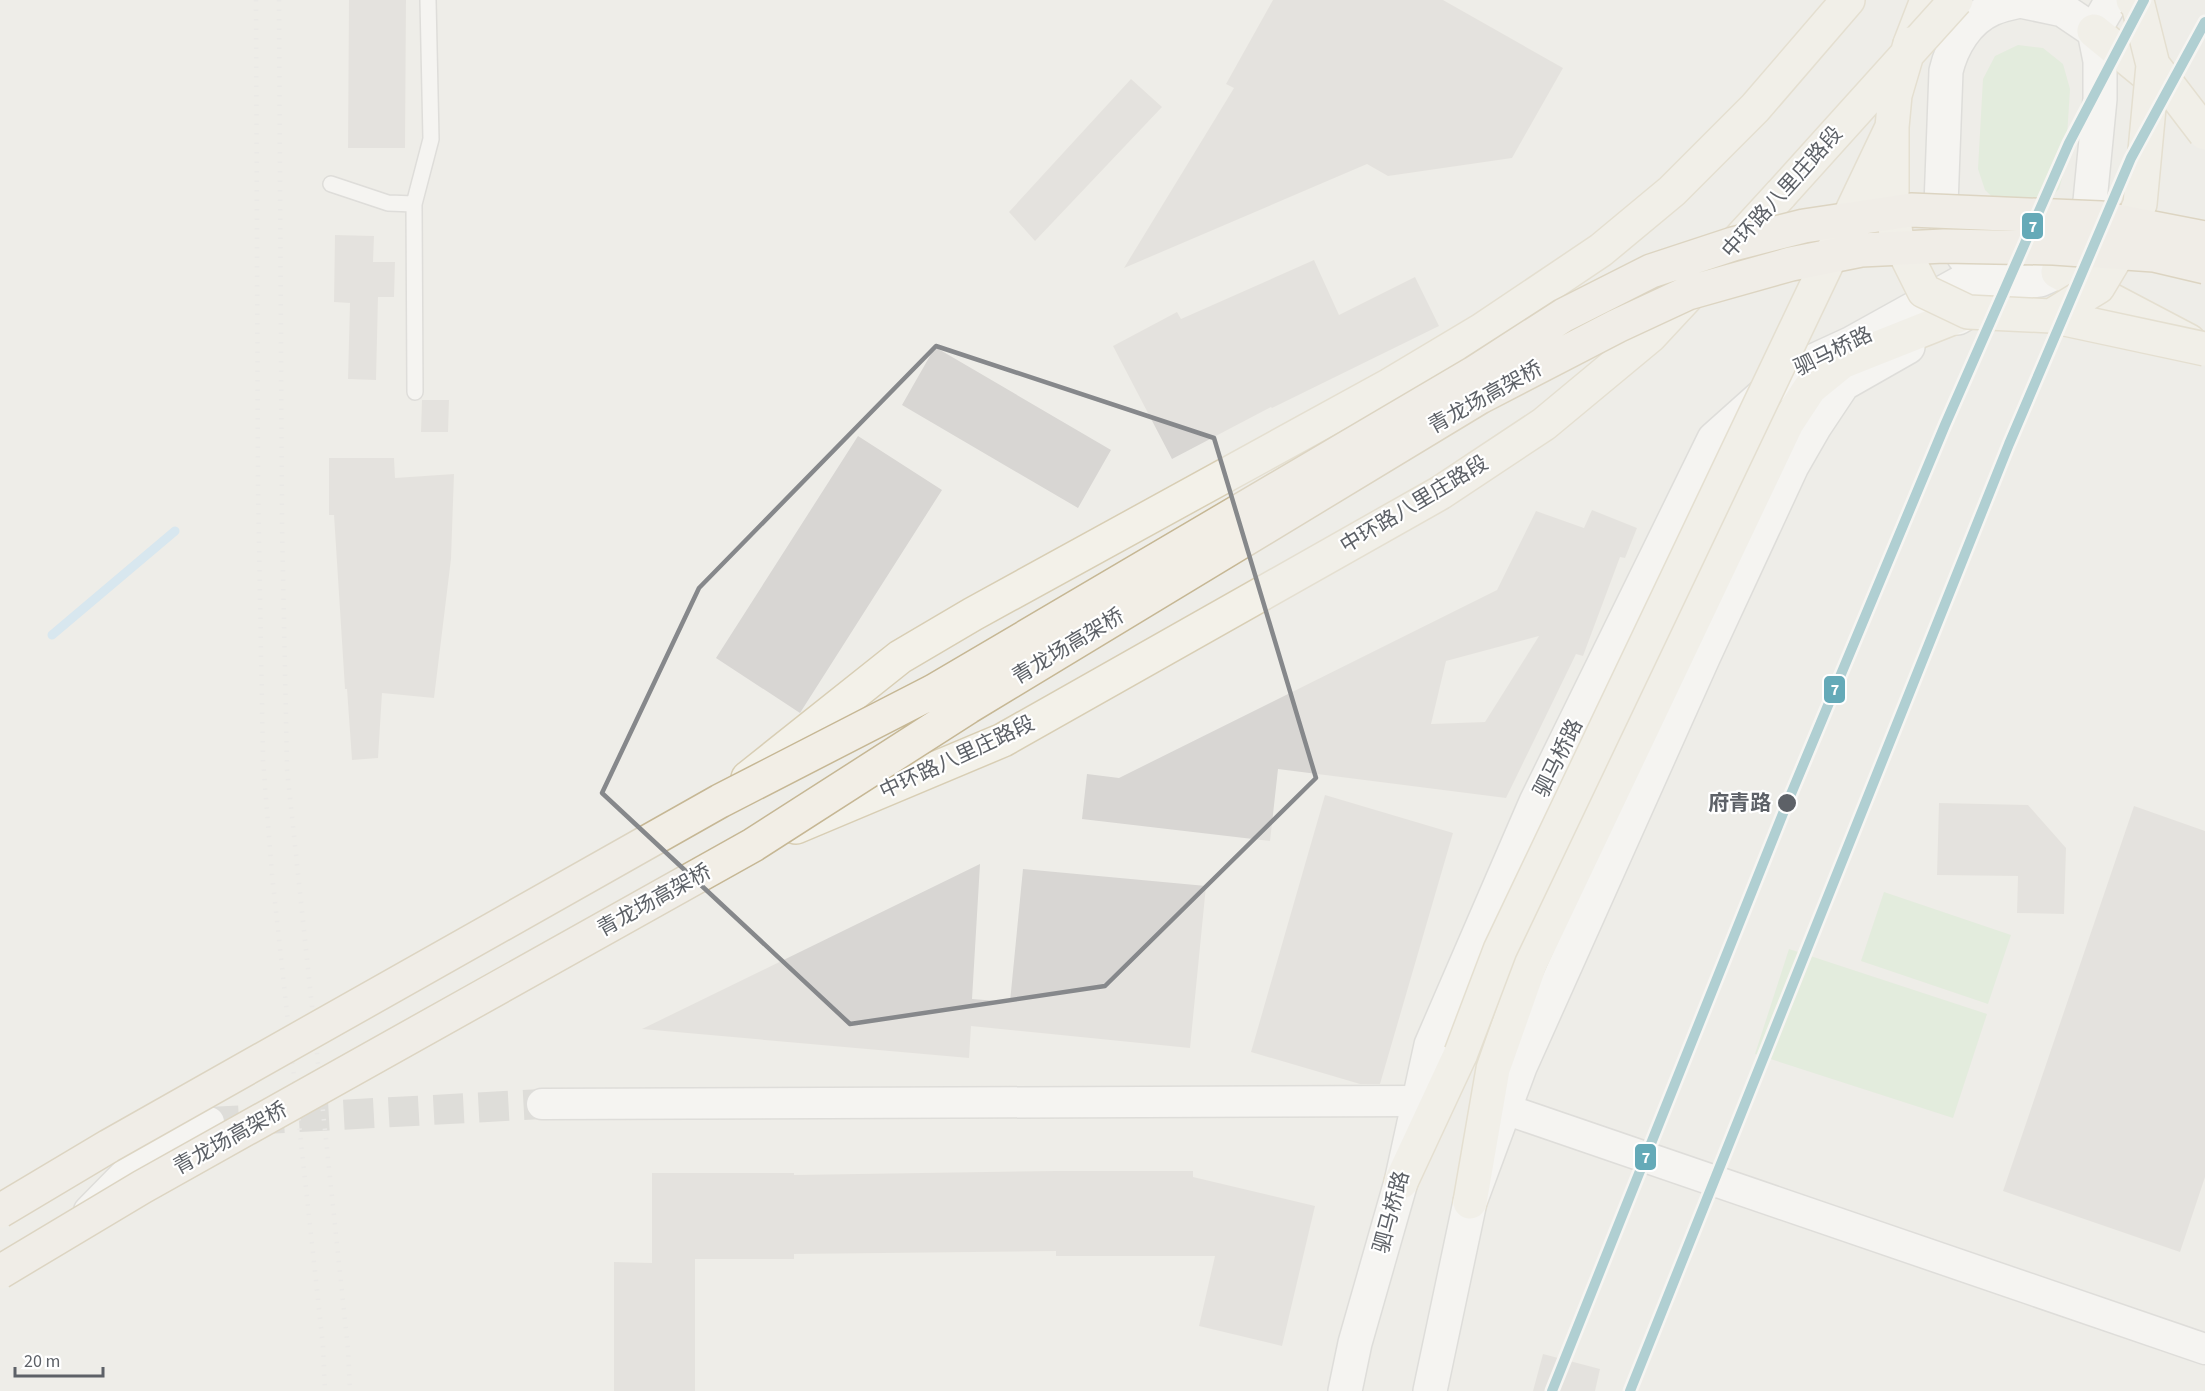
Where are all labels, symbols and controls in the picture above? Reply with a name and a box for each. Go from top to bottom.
street label: 中环路八里庄路段 [1715,120,1849,264]
line badge: 7 [2021,212,2044,240]
text: 7 [2029,216,2037,238]
street label: 驷马桥路 [1789,319,1877,383]
street label: 青龙场高架桥 [1423,353,1547,441]
street label: 中环路八里庄路段 [1334,448,1494,560]
street label: 青龙场高架桥 [1006,601,1130,691]
line badge: 7 [1823,675,1846,704]
text: 7 [1831,679,1839,701]
street label: 中环路八里庄路段 [875,708,1039,806]
street label: 驷马桥路 [1526,714,1590,802]
place label: 府青路 [1708,788,1771,818]
marker: 府青路 [1776,792,1798,814]
street label: 青龙场高架桥 [592,856,716,944]
street label: 青龙场高架桥 [168,1094,292,1182]
line badge: 7 [1634,1143,1657,1171]
text: 7 [1642,1147,1650,1169]
street label: 驷马桥路 [1366,1168,1416,1256]
scale bar [15,1340,104,1378]
text: 20 m [24,1349,60,1374]

